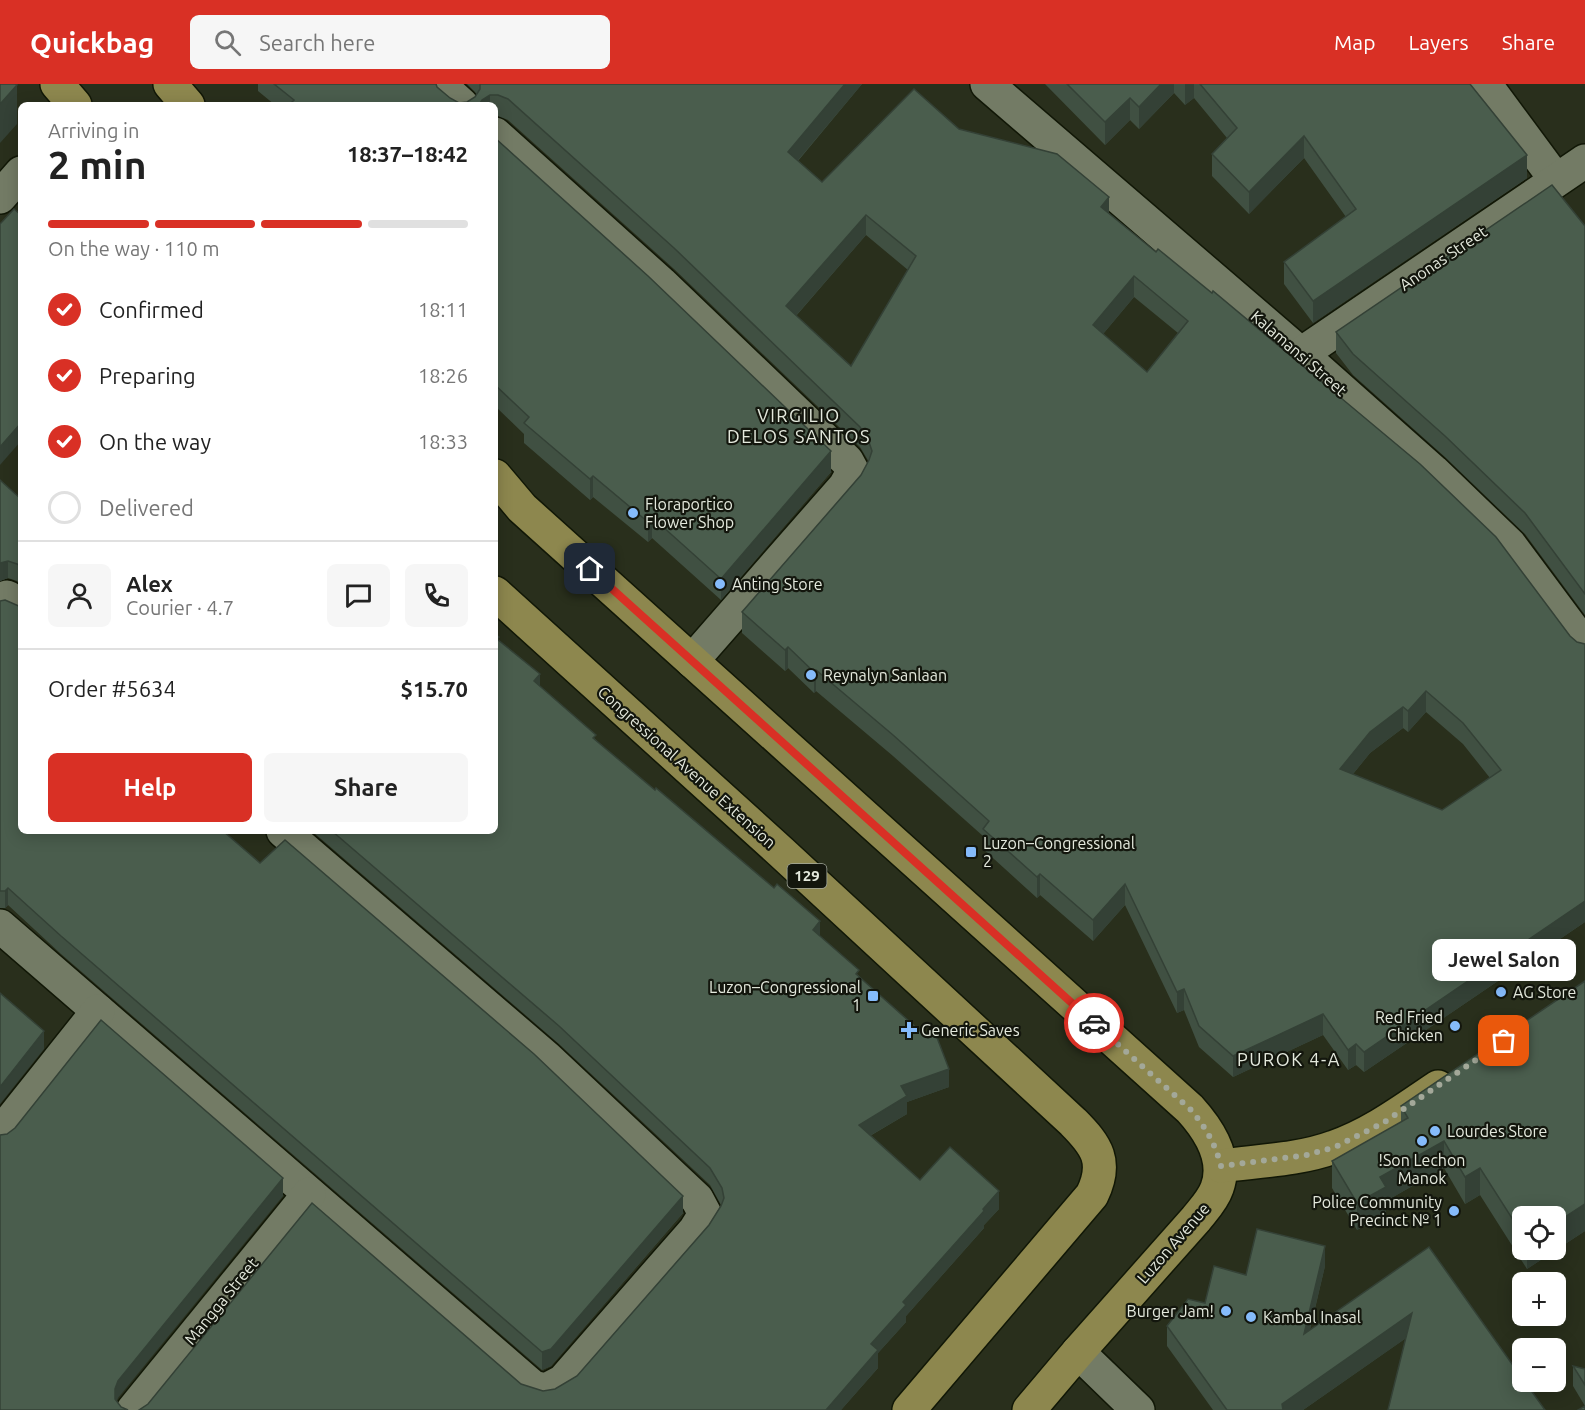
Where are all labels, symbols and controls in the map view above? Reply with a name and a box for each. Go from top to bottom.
search box [190,15,610,69]
icon: search [211,26,244,59]
text: Quickbag [30,27,154,58]
text: Search here [259,30,375,55]
text: Map [1334,30,1375,54]
text: Layers [1408,30,1469,54]
text: Share [1502,30,1555,54]
text: Arriving in [48,119,139,142]
text: 18:37–18:42 [347,141,468,166]
text: 2 min [48,143,147,186]
street label: Anonas Street [1396,222,1491,294]
text: On the way · 110 m [48,237,220,260]
icon: check [48,293,81,326]
text: Confirmed [99,297,204,322]
text: 18:11 [418,298,468,321]
street label: Kalamansi Street [1248,307,1351,400]
icon: check [48,359,81,392]
text: Preparing [99,363,196,388]
text: 18:26 [418,364,468,387]
district label: VIRGILIO DELOS SANTOS [727,405,871,446]
icon: check [48,425,81,458]
text: On the way [99,429,211,454]
text: 18:33 [418,430,468,453]
text: Delivered [99,495,194,520]
place label: Floraportico Flower Shop [645,495,734,531]
marker: Floraportico Flower Shop [626,506,640,520]
pin [564,543,615,594]
icon: home [573,552,606,585]
button: person [48,564,111,627]
button: chat [327,564,390,627]
button: phone [405,564,468,627]
text: Alex [126,571,173,596]
place label: Anting Store [732,575,823,593]
marker: Anting Store [713,577,727,591]
text: Courier · 4.7 [126,596,234,619]
place label: Reynalyn Sanlaan [823,666,947,684]
marker: Reynalyn Sanlaan [804,668,818,682]
text: Order #5634 [48,676,176,701]
text: $15.70 [401,676,468,701]
street label: Congressional Avenue Extension [594,682,780,852]
button: Help [48,753,252,822]
button: Share [264,753,468,822]
place label: Luzon–Congressional 2 [983,834,1135,870]
marker: Luzon–Congressional 2 [964,845,978,859]
road number: 129 [788,864,826,888]
callout: Jewel Salon [1432,939,1576,981]
text: Jewel Salon [1448,948,1560,971]
place label: Luzon–Congressional 1 [709,978,861,1014]
place label: AG Store [1513,983,1576,1001]
marker: AG Store [1494,985,1508,999]
marker: Luzon–Congressional 1 [866,989,880,1003]
courier [1064,993,1124,1053]
icon: car [1078,1007,1111,1040]
place label: Red Fried Chicken [1375,1008,1443,1044]
pin [1478,1015,1529,1066]
marker: Red Fried Chicken [1448,1019,1462,1033]
place label: Generic Saves [921,1021,1020,1039]
marker: Generic Saves [902,1023,916,1037]
icon: bag [1487,1024,1520,1057]
district label: PUROK 4-A [1237,1049,1341,1069]
place label: Lourdes Store [1447,1122,1547,1140]
marker: Lourdes Store [1428,1124,1442,1138]
marker: !Son Lechon Manok [1415,1134,1429,1148]
place label: !Son Lechon Manok [1379,1151,1466,1187]
place label: Police Community Precinct № 1 [1312,1193,1442,1229]
street label: Luzon Avenue [1133,1199,1213,1287]
marker: Police Community Precinct № 1 [1447,1204,1461,1218]
map controls [1512,1206,1566,1392]
button: locate [1512,1206,1566,1260]
street label: Mangga Street [181,1254,262,1348]
button: + [1512,1272,1566,1326]
place label: Burger Jam! [1127,1302,1214,1320]
marker: Burger Jam! [1219,1304,1233,1318]
place label: Kambal Inasal [1263,1308,1361,1326]
marker: Kambal Inasal [1244,1310,1258,1324]
button: − [1512,1338,1566,1392]

